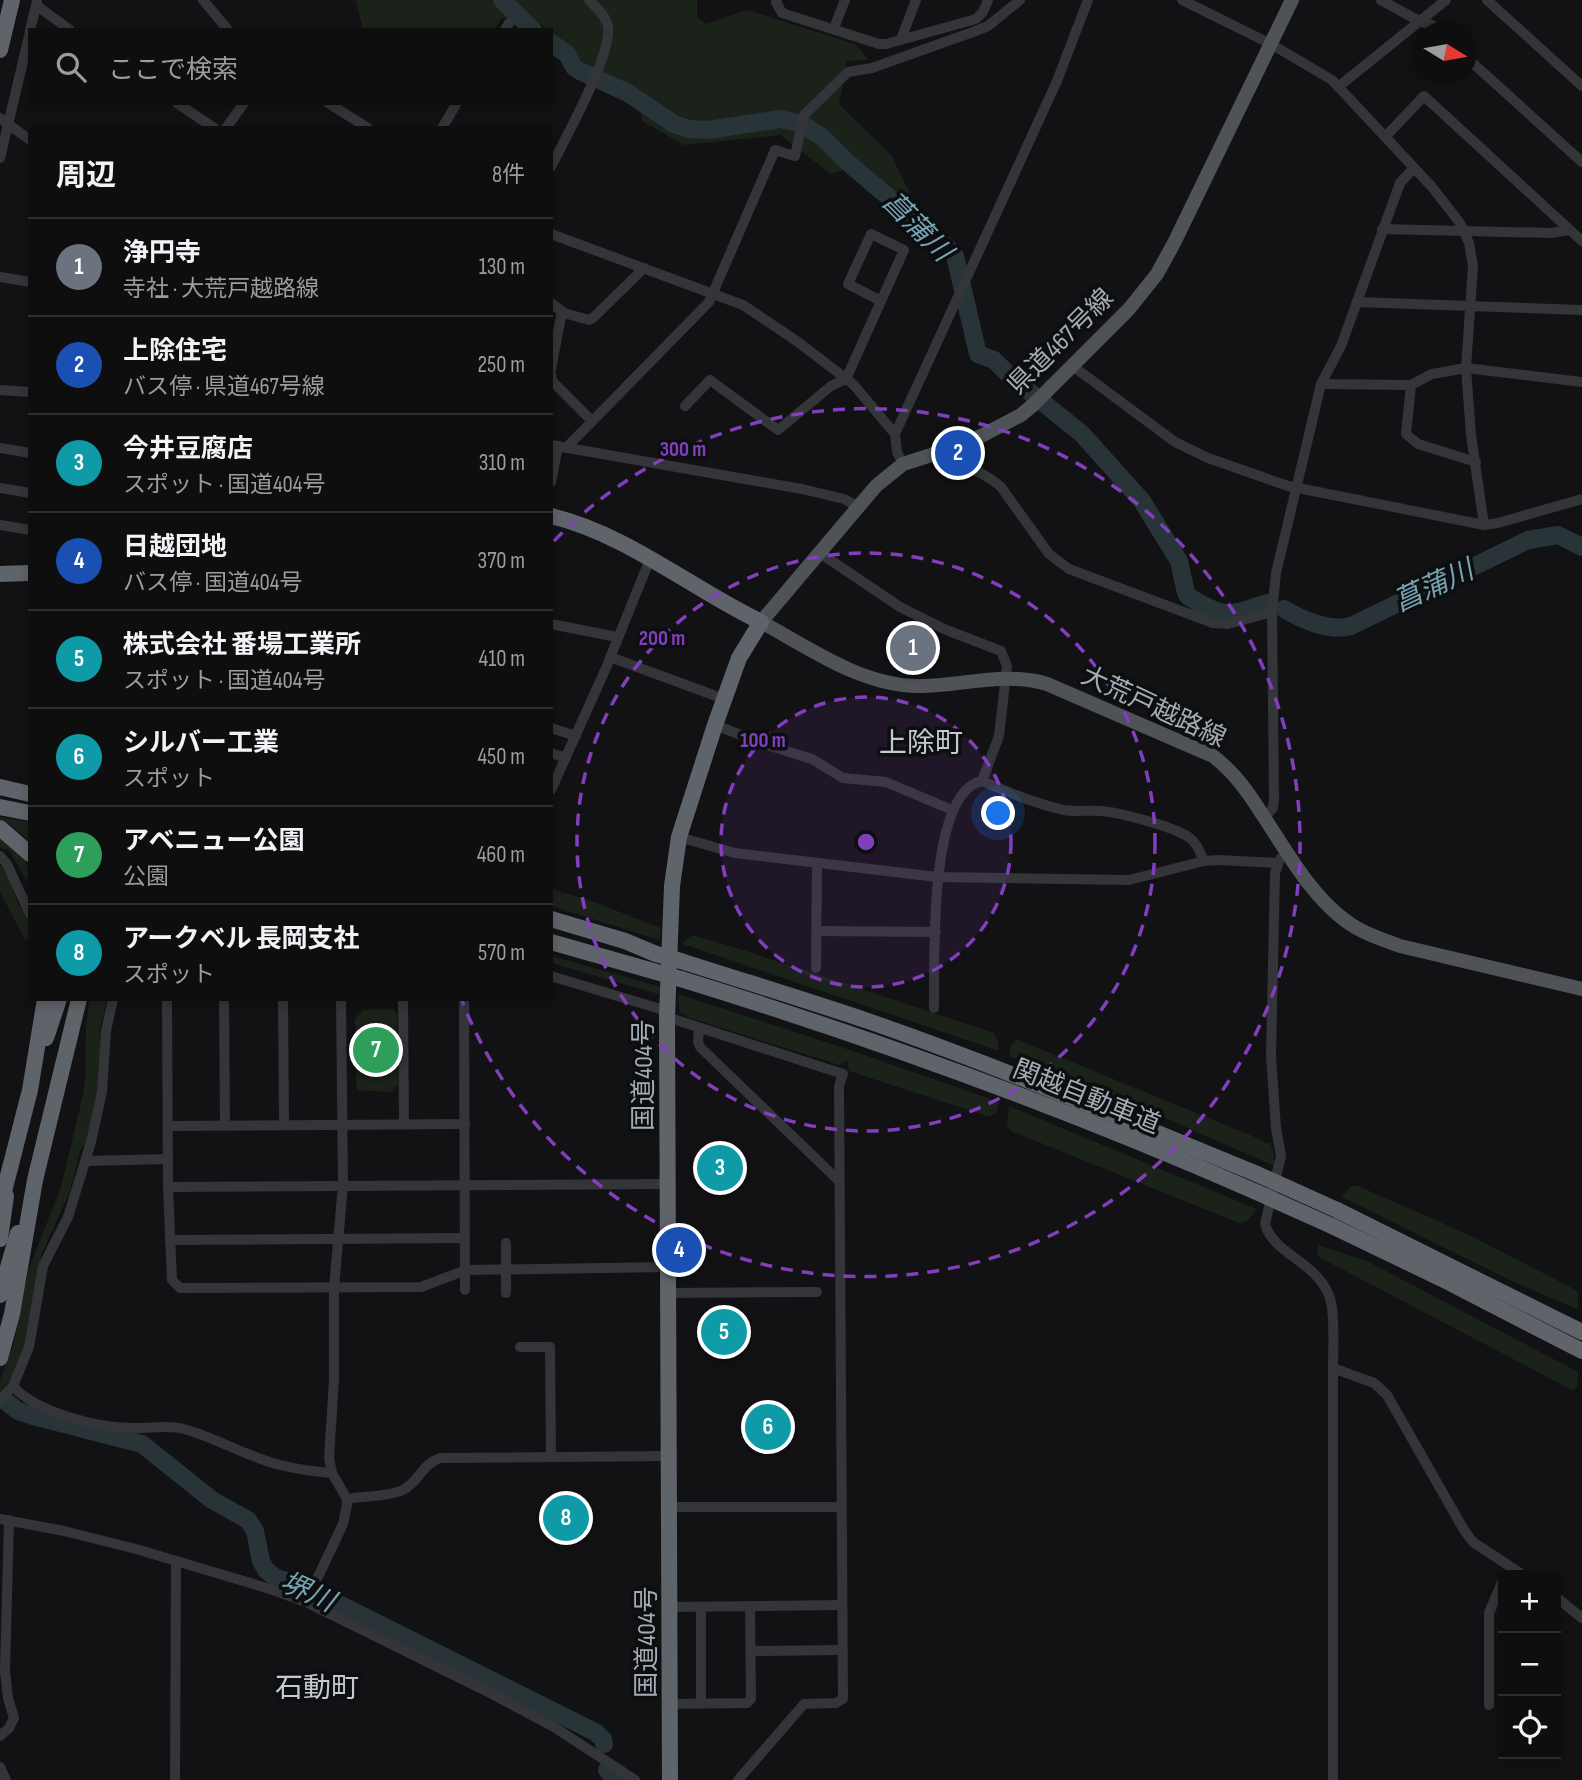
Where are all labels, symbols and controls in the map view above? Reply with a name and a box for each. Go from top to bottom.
north arrow [1414,21,1477,84]
search box [28,28,553,105]
icon: search [52,48,90,86]
text: ここで検索 [108,55,238,86]
text: 周辺 [56,158,116,194]
text: 8件 [492,161,525,189]
water label: 菖蒲川 [876,186,960,271]
text: 浄円寺 [123,238,201,269]
text: 1 [74,253,84,281]
text: 130 m [479,253,525,281]
text: 寺社 · 大荒戸越路線 [123,275,319,303]
street label: 県道467号線 [1002,283,1120,401]
text: 上除住宅 [123,336,227,367]
text: 2 [74,351,84,379]
text: 250 m [478,351,525,379]
text: バス停 · 県道467号線 [123,373,325,401]
pin: 2 [935,427,981,479]
text: 今井豆腐店 [123,434,253,465]
text: 300 m [660,437,706,462]
text: 3 [74,449,84,477]
text: 310 m [479,449,525,477]
text: スポット · 国道404号 [123,471,325,499]
text: 日越団地 [123,532,227,563]
text: 4 [74,547,84,575]
text: 370 m [478,547,525,575]
water label: 菖蒲川 [1389,552,1481,619]
text: バス停 · 国道404号 [123,569,302,597]
pin: 1 [890,622,936,674]
text: 200 m [639,626,685,651]
text: 株式会社 番場工業所 [123,630,361,661]
text: 5 [74,645,84,673]
text: 410 m [479,645,525,673]
street label: 大荒戸越路線 [1076,660,1231,754]
text: スポット · 国道404号 [123,667,325,695]
district label: 上除町 [879,727,963,760]
text: シルバー工業 [123,728,279,759]
text: 100 m [740,728,786,753]
text: 6 [74,743,84,771]
text: 450 m [477,743,525,771]
text: スポット [123,765,215,793]
your location [981,796,1015,830]
text: アベニュー公園 [123,826,304,857]
centre of rings [854,830,878,854]
text: 7 [74,841,84,869]
text: 460 m [477,841,525,869]
text: 公園 [123,863,169,891]
text: アークベル 長岡支社 [123,924,360,955]
text: 8 [74,939,84,967]
text: 570 m [478,939,525,967]
text: スポット [123,961,215,989]
street label: 国道404号 [629,1019,660,1131]
pin: 7 [353,1024,399,1076]
street label: 関越自動車道 [1008,1054,1165,1141]
pin: 3 [697,1142,743,1194]
pin: 4 [656,1224,702,1276]
pin: 5 [701,1306,747,1358]
pin: 6 [745,1401,791,1453]
pin: 8 [543,1492,589,1544]
water label: 堺川 [275,1566,342,1620]
map controls [1498,1570,1561,1759]
button: + [1498,1570,1561,1633]
street label: 国道404号 [632,1586,663,1698]
button: − [1498,1633,1561,1696]
district label: 石動町 [275,1672,359,1705]
button: locate [1498,1696,1561,1759]

